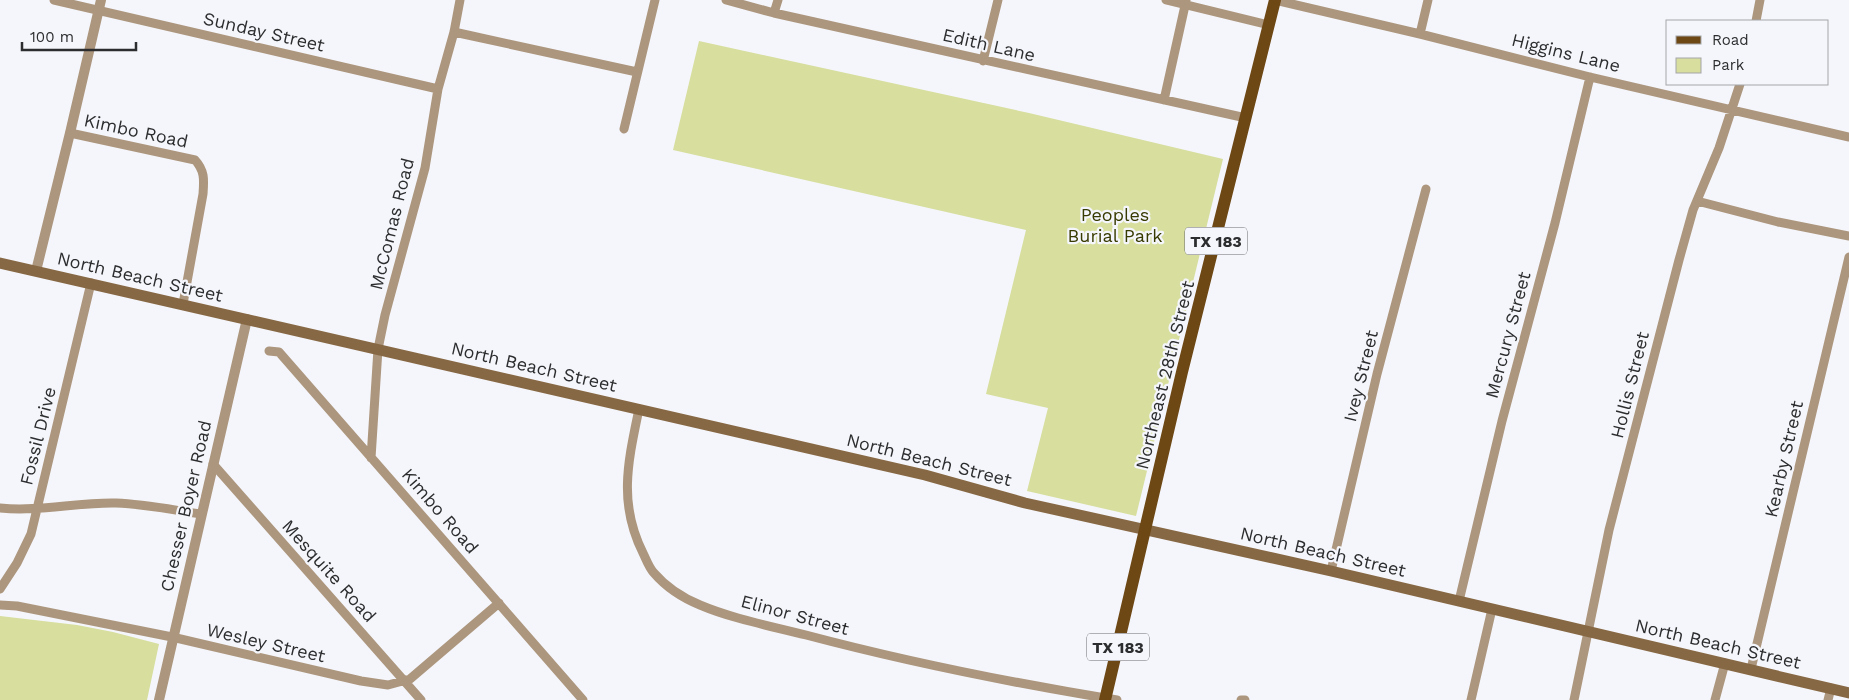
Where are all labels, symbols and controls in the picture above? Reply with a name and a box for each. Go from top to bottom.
street label: Sunday Street [201,7,327,56]
scale bar [22,20,136,52]
legend [1666,20,1829,85]
street label: Edith Lane [941,24,1038,65]
text: 100 m [30,28,74,46]
street label: Higgins Lane [1510,29,1623,76]
text: Road [1712,31,1749,49]
text: Park [1712,56,1745,74]
street label: Kimbo Road [82,109,190,152]
street label: McComas Road [365,156,418,292]
park label: Peoples Burial Park [1068,204,1162,246]
road number: TX 183 [1185,228,1247,255]
street label: North Beach Street [55,247,225,306]
street label: Mercury Street [1481,269,1535,401]
street label: Northeast 28th Street [1131,278,1198,471]
street label: Ivey Street [1339,327,1382,424]
street label: Hollis Street [1606,329,1653,441]
street label: North Beach Street [449,337,619,396]
street label: Fossil Drive [15,385,60,487]
street label: Kearby Street [1760,398,1807,519]
street label: Chesser Boyer Road [156,418,215,594]
street label: North Beach Street [844,429,1014,490]
street label: Kimbo Road [398,464,483,558]
street label: Mesquite Road [278,515,381,626]
street label: North Beach Street [1238,522,1408,581]
street label: Elinor Street [739,590,852,639]
street label: North Beach Street [1633,614,1803,673]
street label: Wesley Street [205,619,328,666]
road number: TX 183 [1087,634,1149,660]

